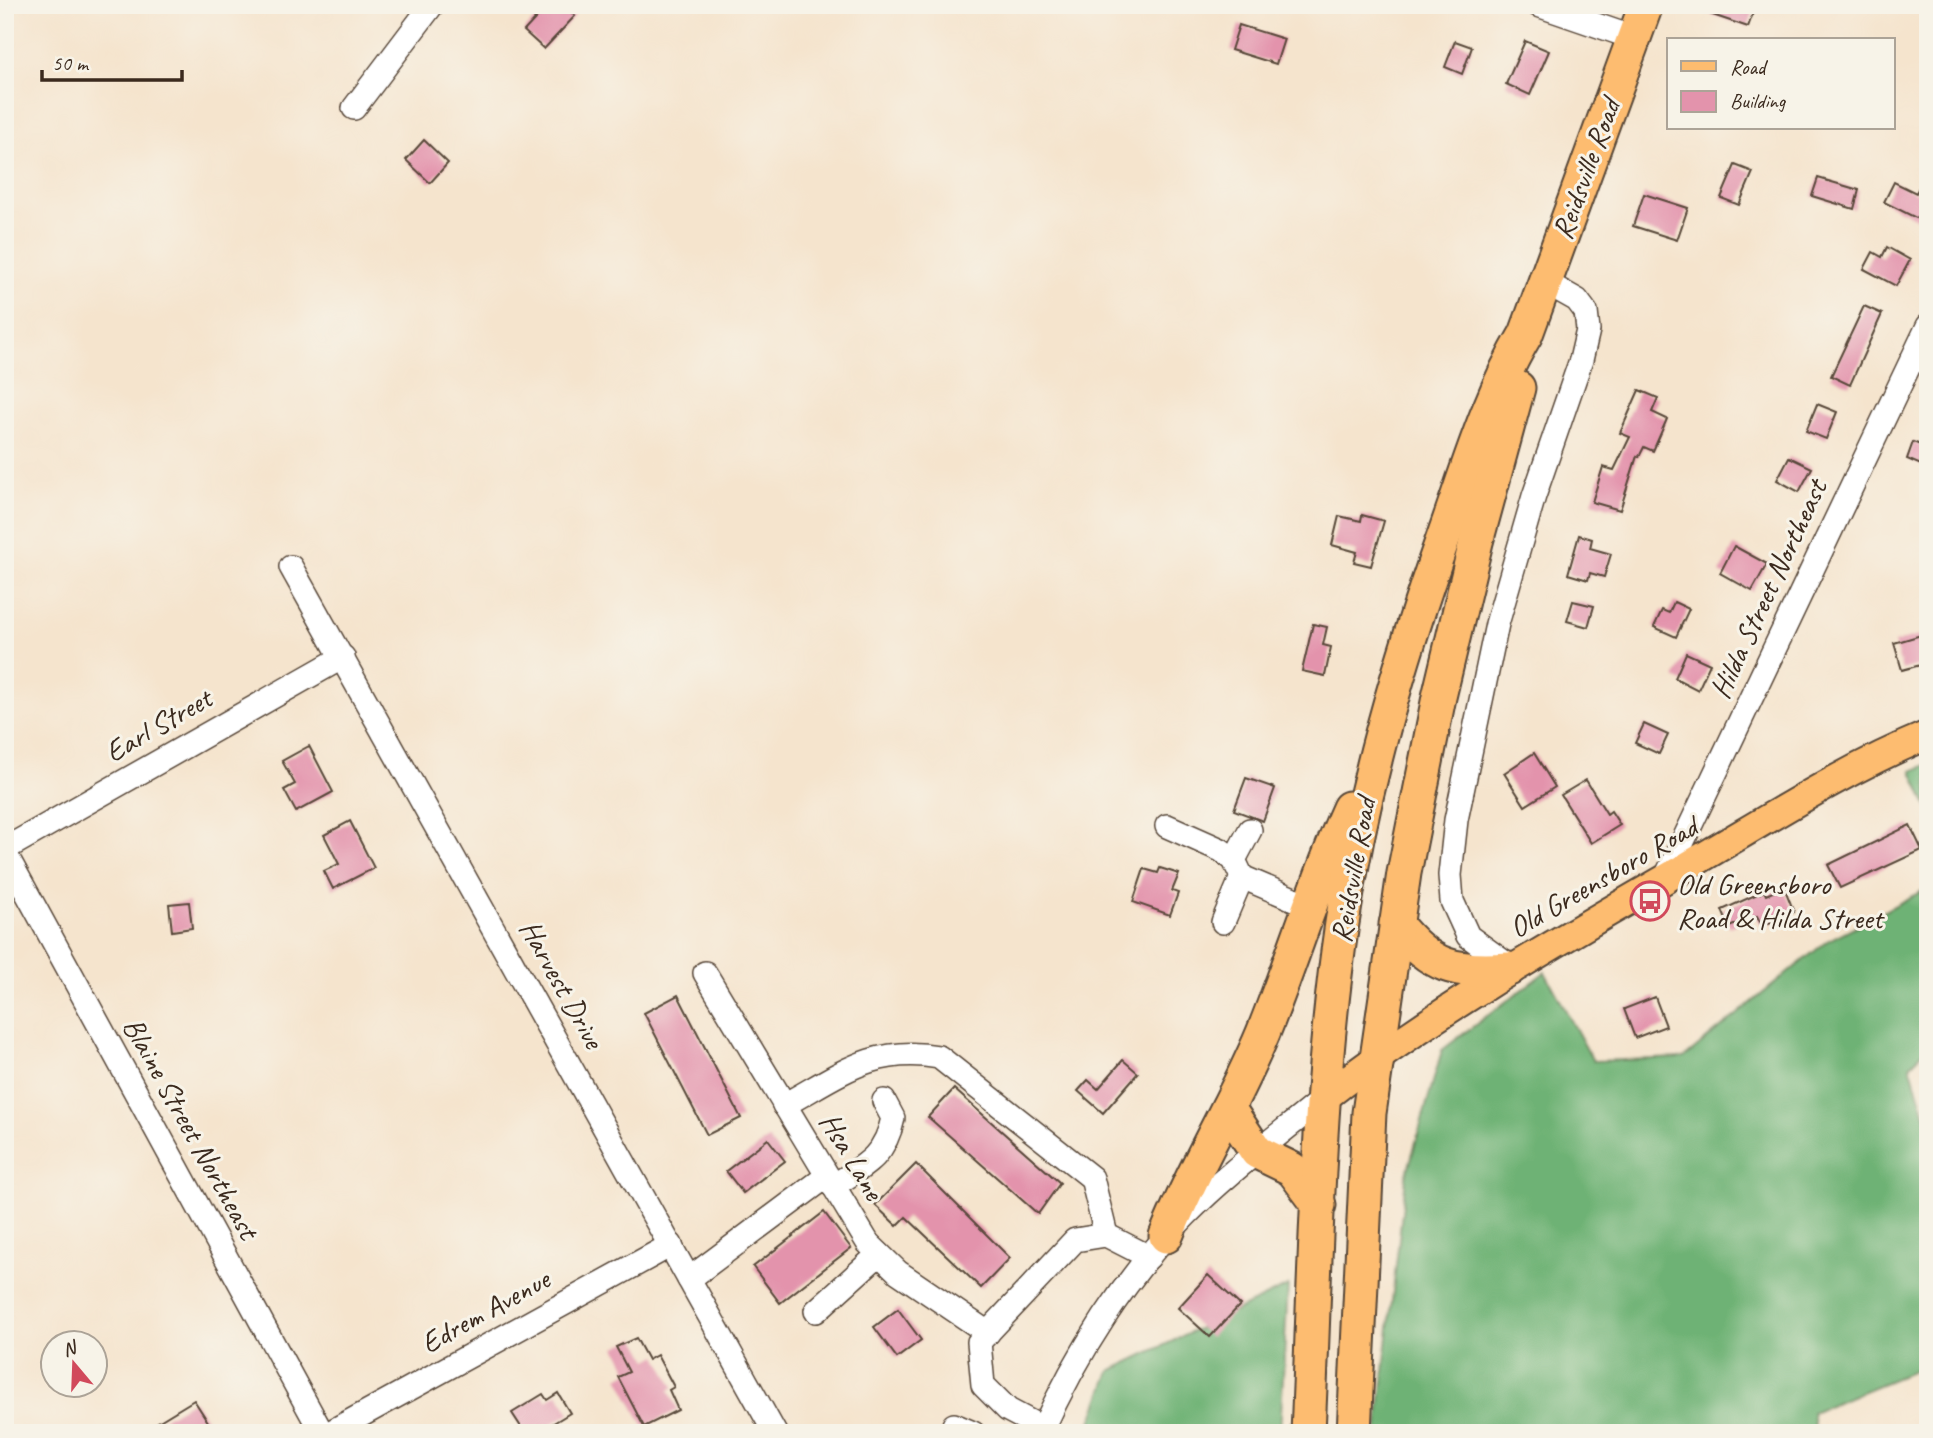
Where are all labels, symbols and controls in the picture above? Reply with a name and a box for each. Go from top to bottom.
scale bar [42,38,182,82]
legend [1667,38,1895,130]
text: 50 m [52,50,90,76]
text: Road [1730,54,1769,80]
text: Building [1730,88,1787,114]
street label: Reidsville Road [1543,90,1630,244]
street label: Hilda Street Northeast [1701,471,1837,704]
street label: Earl Street [98,678,221,771]
street label: Reidsville Road [1322,790,1385,945]
street label: Old Greensboro Road [1502,806,1708,946]
place label: Old Greensboro Road & Hilda Street [1677,865,1885,937]
bus stop icon: Old Greensboro Road & Hilda Street [1629,880,1671,922]
street label: Harvest Drive [511,913,614,1057]
street label: Blaine Street Northeast [114,1011,269,1248]
street label: Hsa Lane [811,1105,894,1209]
street label: Edrem Avenue [414,1259,558,1362]
north arrow [38,1330,108,1400]
text: N [59,1335,81,1362]

